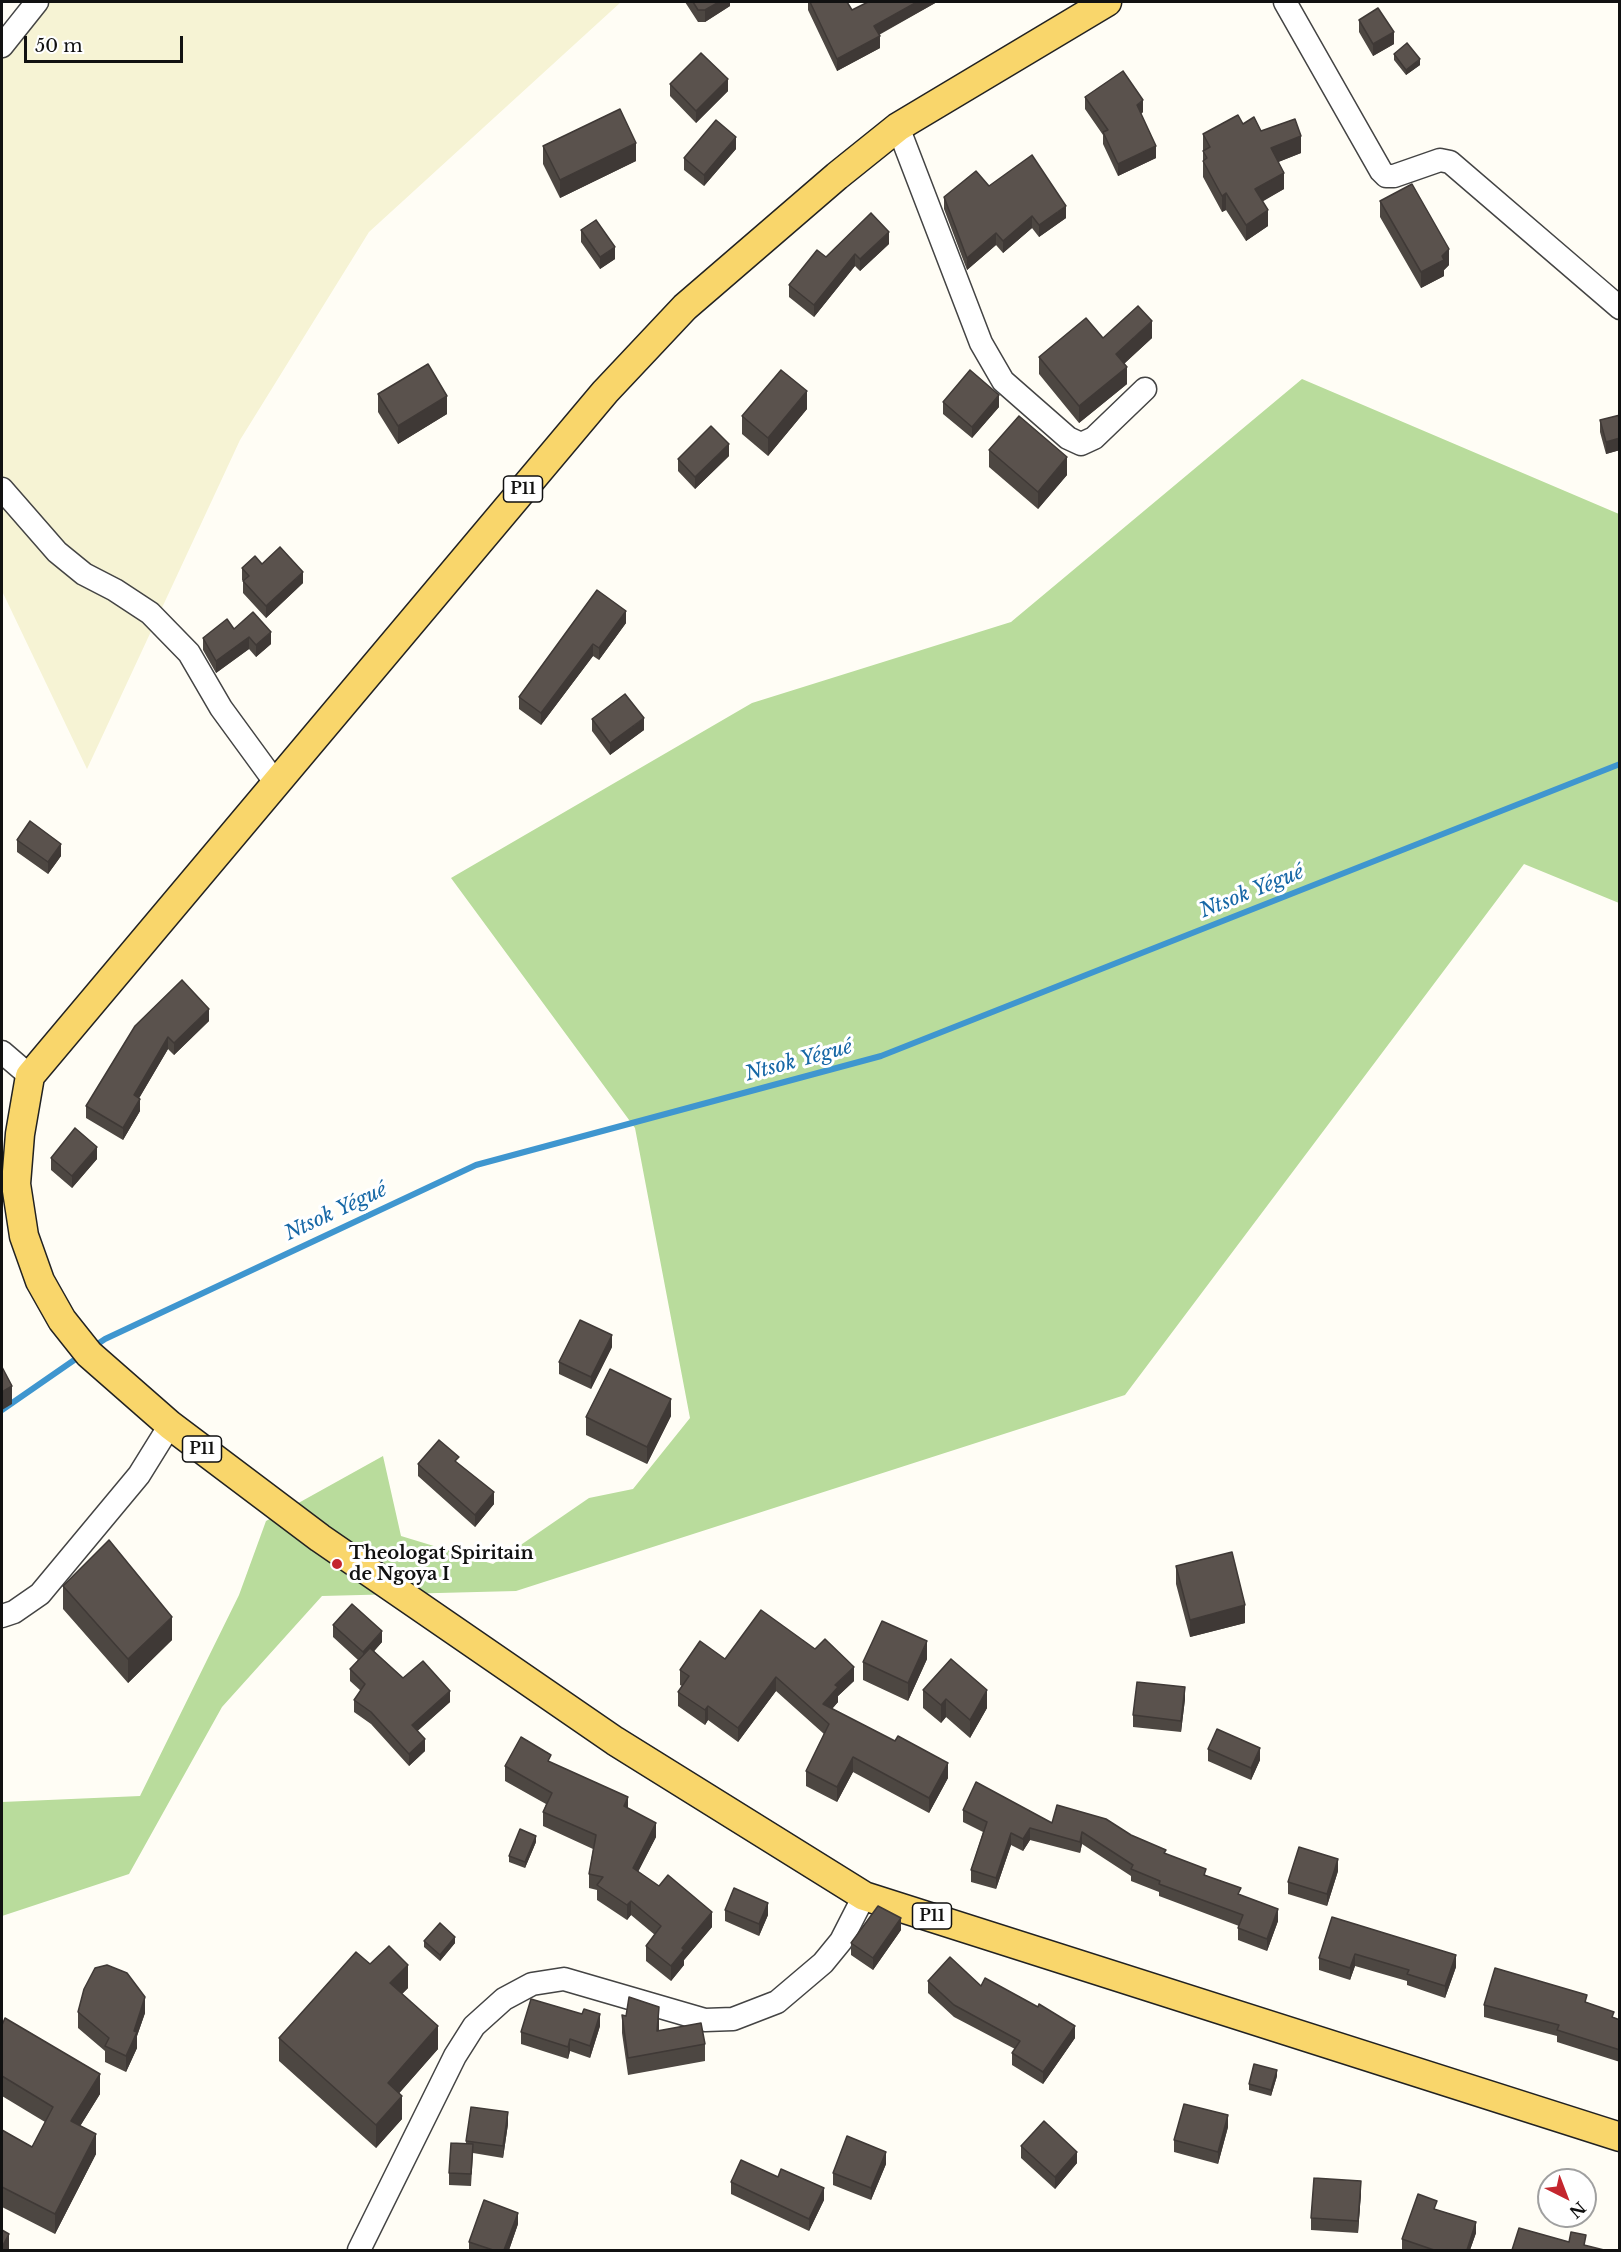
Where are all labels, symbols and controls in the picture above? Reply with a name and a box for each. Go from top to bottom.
scale bar [27,24,186,62]
text: 50 m [35,35,83,57]
road number: P11 [504,476,542,502]
water label: Ntsok Yégué [1196,860,1308,924]
water label: Ntsok Yégué [743,1035,855,1087]
water label: Ntsok Yégué [281,1178,391,1246]
road number: P11 [182,1436,222,1462]
place label: Theologat Spiritain de Ngoya I [349,1543,533,1586]
marker: Theologat Spiritain de Ngoya I [330,1557,344,1571]
road number: P11 [912,1903,952,1929]
north arrow [1537,2168,1597,2228]
text: N [1565,2197,1590,2222]

